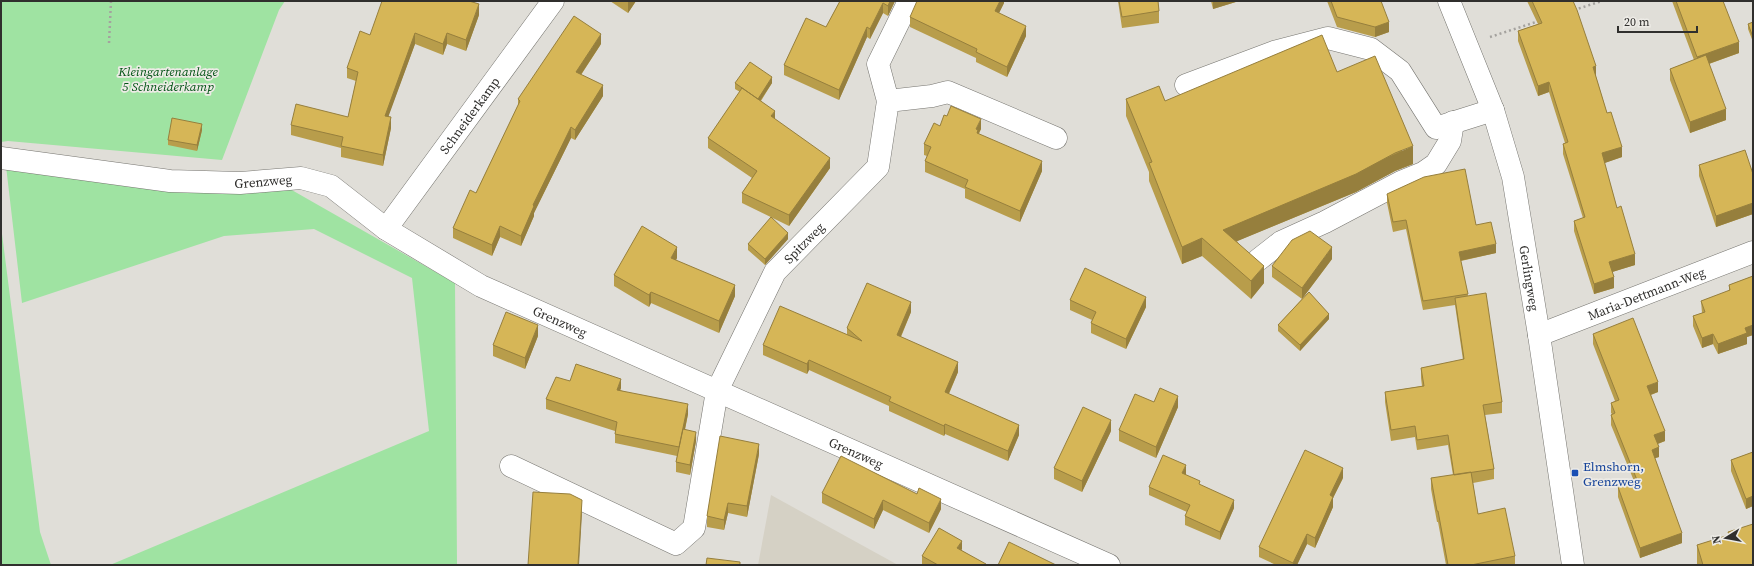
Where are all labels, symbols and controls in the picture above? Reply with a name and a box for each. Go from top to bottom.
scale bar [1618,8,1697,34]
text: 20 m [1624,14,1650,30]
park label: Kleingartenanlage 5 Schneiderkamp [117,63,219,95]
street label: Schneiderkamp [435,73,503,157]
street label: Grenzweg [234,170,293,192]
street label: Spitzweg [780,218,828,267]
street label: Gerlingweg [1516,244,1543,313]
street label: Maria-Dettmann-Weg [1585,263,1708,324]
street label: Grenzweg [530,302,590,341]
street label: Grenzweg [826,433,886,472]
place label: Elmshorn, Grenzweg [1583,458,1644,490]
marker: Elmshorn, Grenzweg [1570,468,1580,478]
north arrow [1706,518,1746,558]
text: N [1709,534,1725,545]

